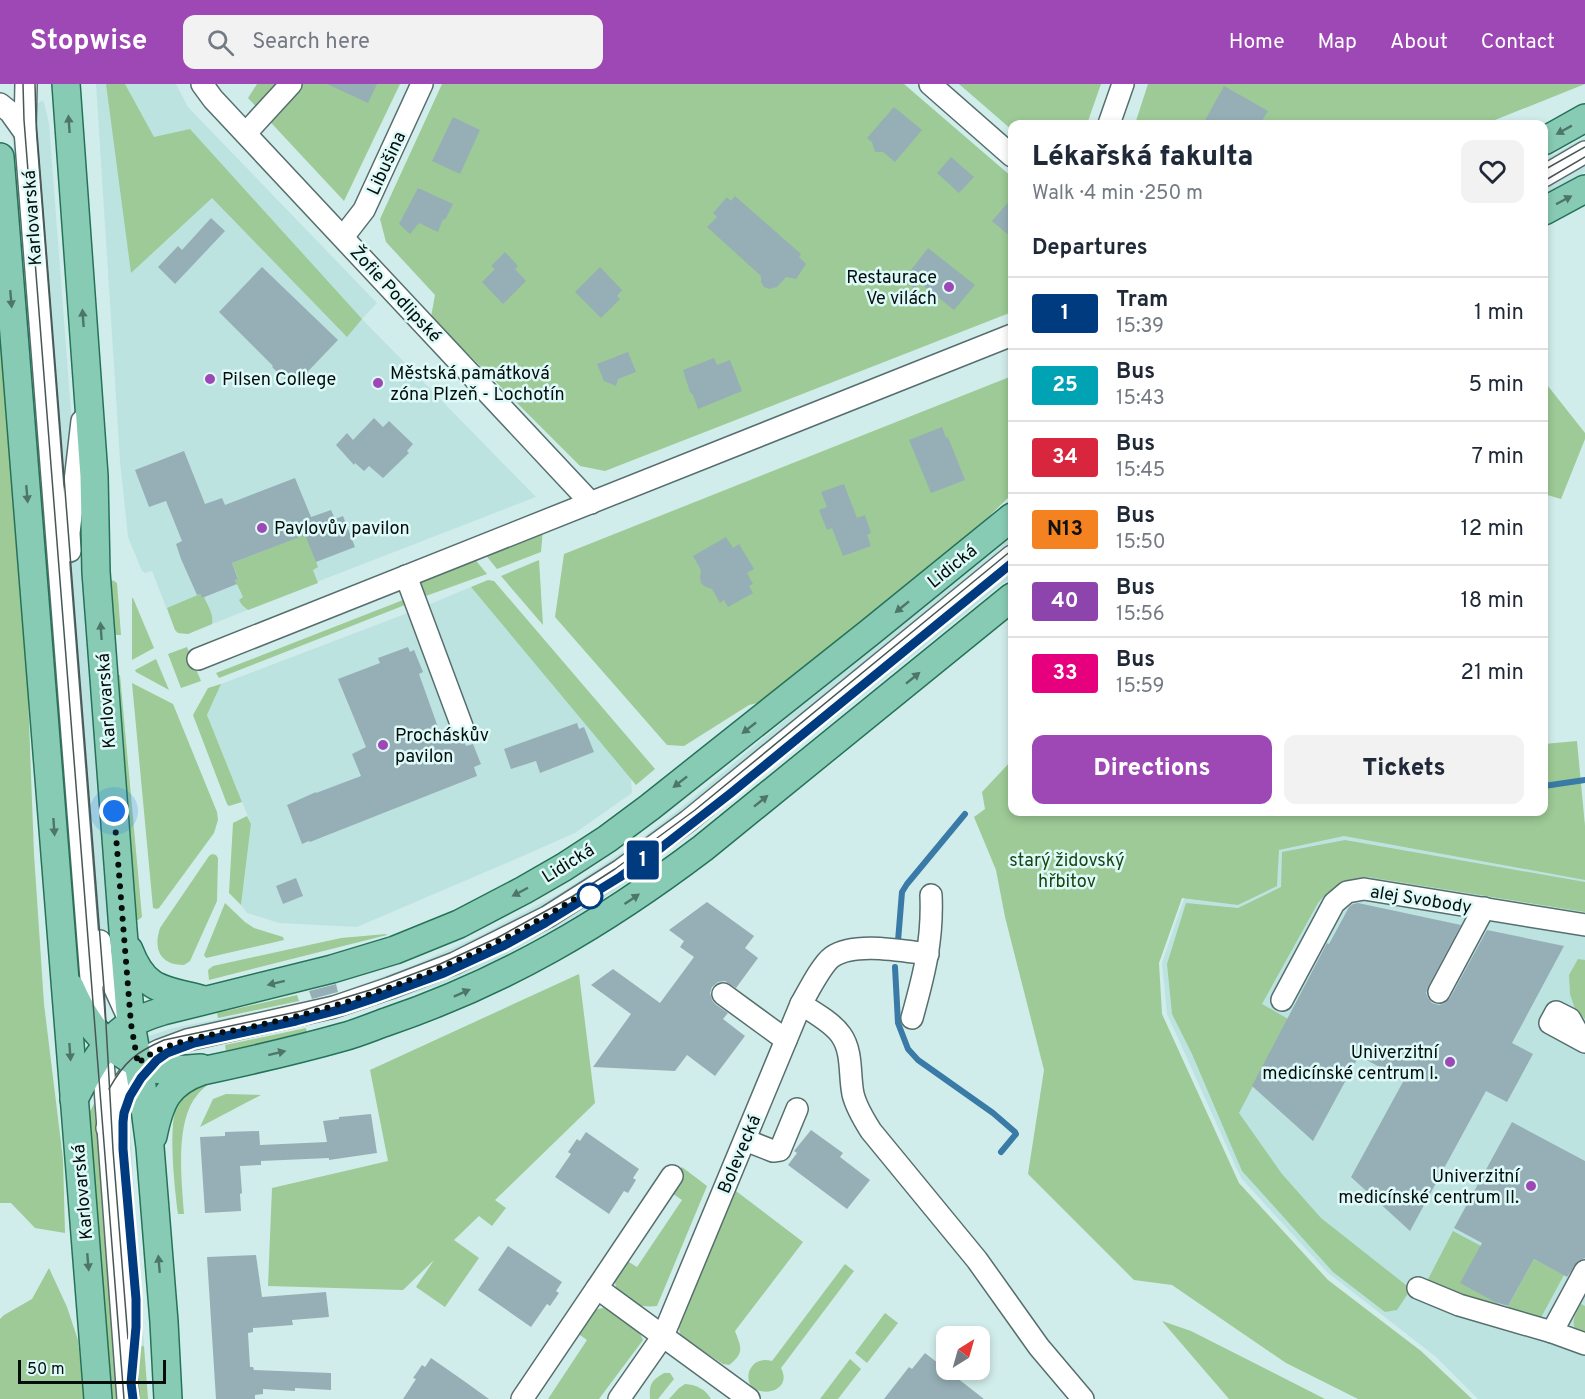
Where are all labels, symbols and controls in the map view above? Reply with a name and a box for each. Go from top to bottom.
search box [183,15,603,69]
text: Stopwise [30,24,147,60]
icon: search [204,26,237,59]
text: Search here [252,29,370,56]
text: Home [1229,29,1285,56]
text: Map [1318,29,1357,56]
text: About [1390,29,1448,56]
text: Contact [1481,29,1555,56]
one-way arrow [64,114,74,133]
one-way arrow [1556,124,1572,135]
street label: Libušina [363,128,412,199]
text: Lékařská fakulta [1032,140,1253,176]
button: heart [1461,140,1524,203]
street label: Karlovarská [19,169,48,266]
text: Walk · 4 min · 250 m [1032,181,1203,207]
one-way arrow [1556,195,1573,205]
text: Departures [1032,235,1148,262]
street label: Žofie Podlipské [344,240,447,348]
place label: Restaurace Ve vilách [846,267,937,311]
marker: Restaurace Ve vilách [942,280,956,294]
text: Tram [1116,287,1168,314]
one-way arrow [7,290,16,309]
text: 1 [1061,300,1069,327]
text: 1 min [1474,300,1524,327]
one-way arrow [78,309,88,328]
text: 15:39 [1116,314,1164,340]
text: Bus [1116,359,1155,386]
place label: Městská památková zóna Plzeň - Lochotín [390,363,565,407]
place label: Pilsen College [222,369,336,392]
marker: Pilsen College [203,372,217,386]
text: 25 [1052,372,1078,399]
text: 5 min [1469,372,1524,399]
marker: Městská památková zóna Plzeň - Lochotín [371,376,385,390]
text: 15:43 [1116,386,1165,412]
text: Bus [1116,431,1155,458]
text: 34 [1052,444,1078,471]
text: 7 min [1472,444,1524,471]
text: 15:45 [1116,458,1165,484]
one-way arrow [22,484,32,503]
text: Bus [1116,503,1155,530]
text: N13 [1047,516,1083,543]
text: 12 min [1461,516,1524,543]
place label: Pavlovův pavilon [274,518,410,541]
marker: Pavlovův pavilon [255,521,269,535]
text: 15:50 [1116,530,1166,556]
street label: Lidická [923,540,982,594]
text: Bus [1116,575,1155,602]
text: 40 [1051,588,1079,615]
text: 18 min [1461,588,1524,615]
one-way arrow [894,601,910,614]
text: 15:56 [1116,602,1165,628]
one-way arrow [96,621,106,640]
text: Bus [1116,647,1155,674]
street label: Karlovarská [93,652,122,749]
text: 33 [1052,660,1078,687]
text: 21 min [1461,660,1524,687]
one-way arrow [905,672,921,685]
text: 15:59 [1116,674,1165,700]
one-way arrow [741,722,757,735]
place label: Procháskův pavilon [395,725,489,769]
button: Directions [1032,735,1272,804]
button: Tickets [1284,735,1524,804]
marker: Procháskův pavilon [376,738,390,752]
one-way arrow [672,776,688,789]
one-way arrow [754,795,769,807]
your location [99,796,129,826]
one-way arrow [49,818,59,837]
street label: Lidická [538,839,599,889]
line badge: 1 [624,840,662,880]
text: 1 [639,847,647,874]
park label: starý židovský hřbitov [1009,850,1125,894]
street label: alej Svobody [1368,881,1473,920]
unlabelled marker [577,883,603,909]
one-way arrow [511,887,528,897]
one-way arrow [624,894,640,905]
one-way arrow [266,979,284,988]
one-way arrow [453,989,470,998]
place label: Univerzitní medicínské centrum I. [1262,1042,1439,1086]
one-way arrow [66,1043,75,1062]
one-way arrow [267,1048,286,1058]
marker: Univerzitní medicínské centrum I. [1443,1055,1457,1069]
street label: Bolevecká [714,1112,767,1197]
street label: Karlovarská [68,1143,99,1241]
place label: Univerzitní medicínské centrum II. [1338,1166,1520,1210]
marker: Univerzitní medicínské centrum II. [1524,1179,1538,1193]
one-way arrow [83,1252,93,1271]
one-way arrow [154,1255,164,1274]
north arrow [936,1326,990,1380]
map controls [936,1326,990,1380]
scale bar [18,1357,166,1384]
text: 50 m [27,1360,65,1380]

